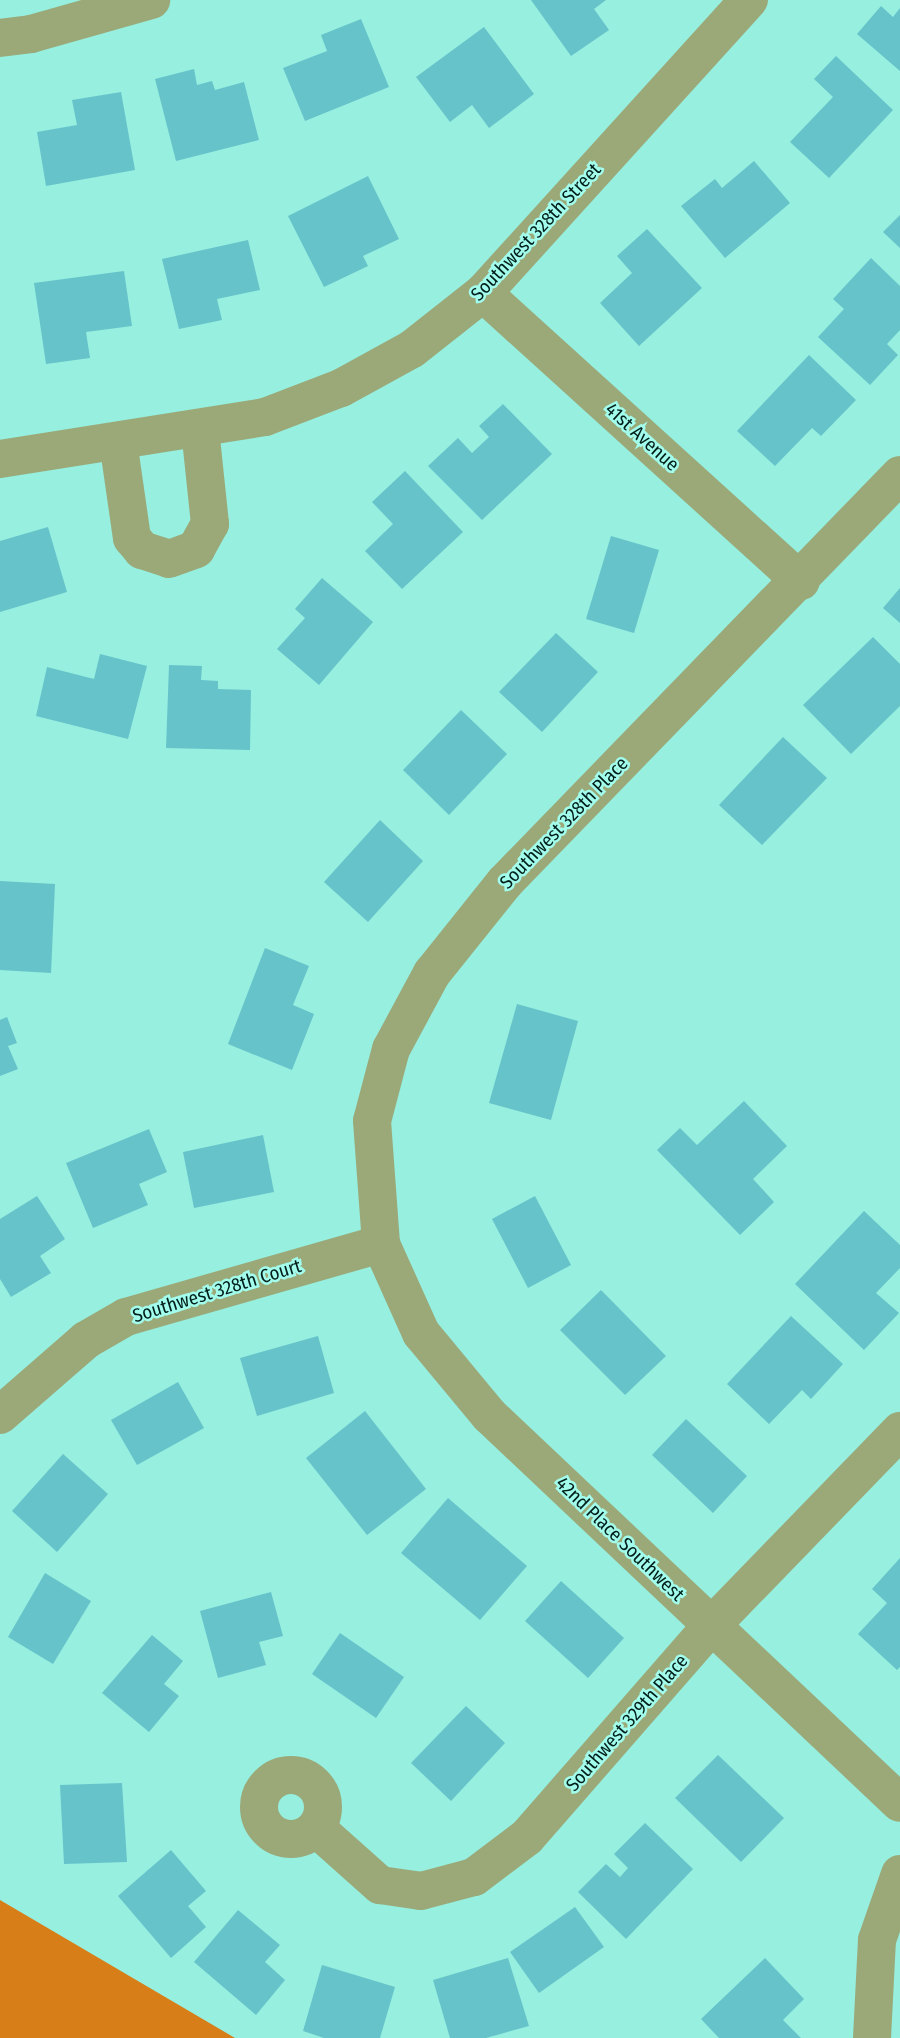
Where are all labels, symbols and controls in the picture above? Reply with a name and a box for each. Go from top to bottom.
street label: Southwest 328th Street [466,158,606,306]
street label: 41st Avenue [600,398,684,476]
street label: Southwest 328th Place [495,752,633,894]
street label: Southwest 328th Court [130,1254,304,1328]
street label: 42nd Place Southwest [551,1472,689,1606]
street label: Southwest 329th Place [561,1650,693,1796]

